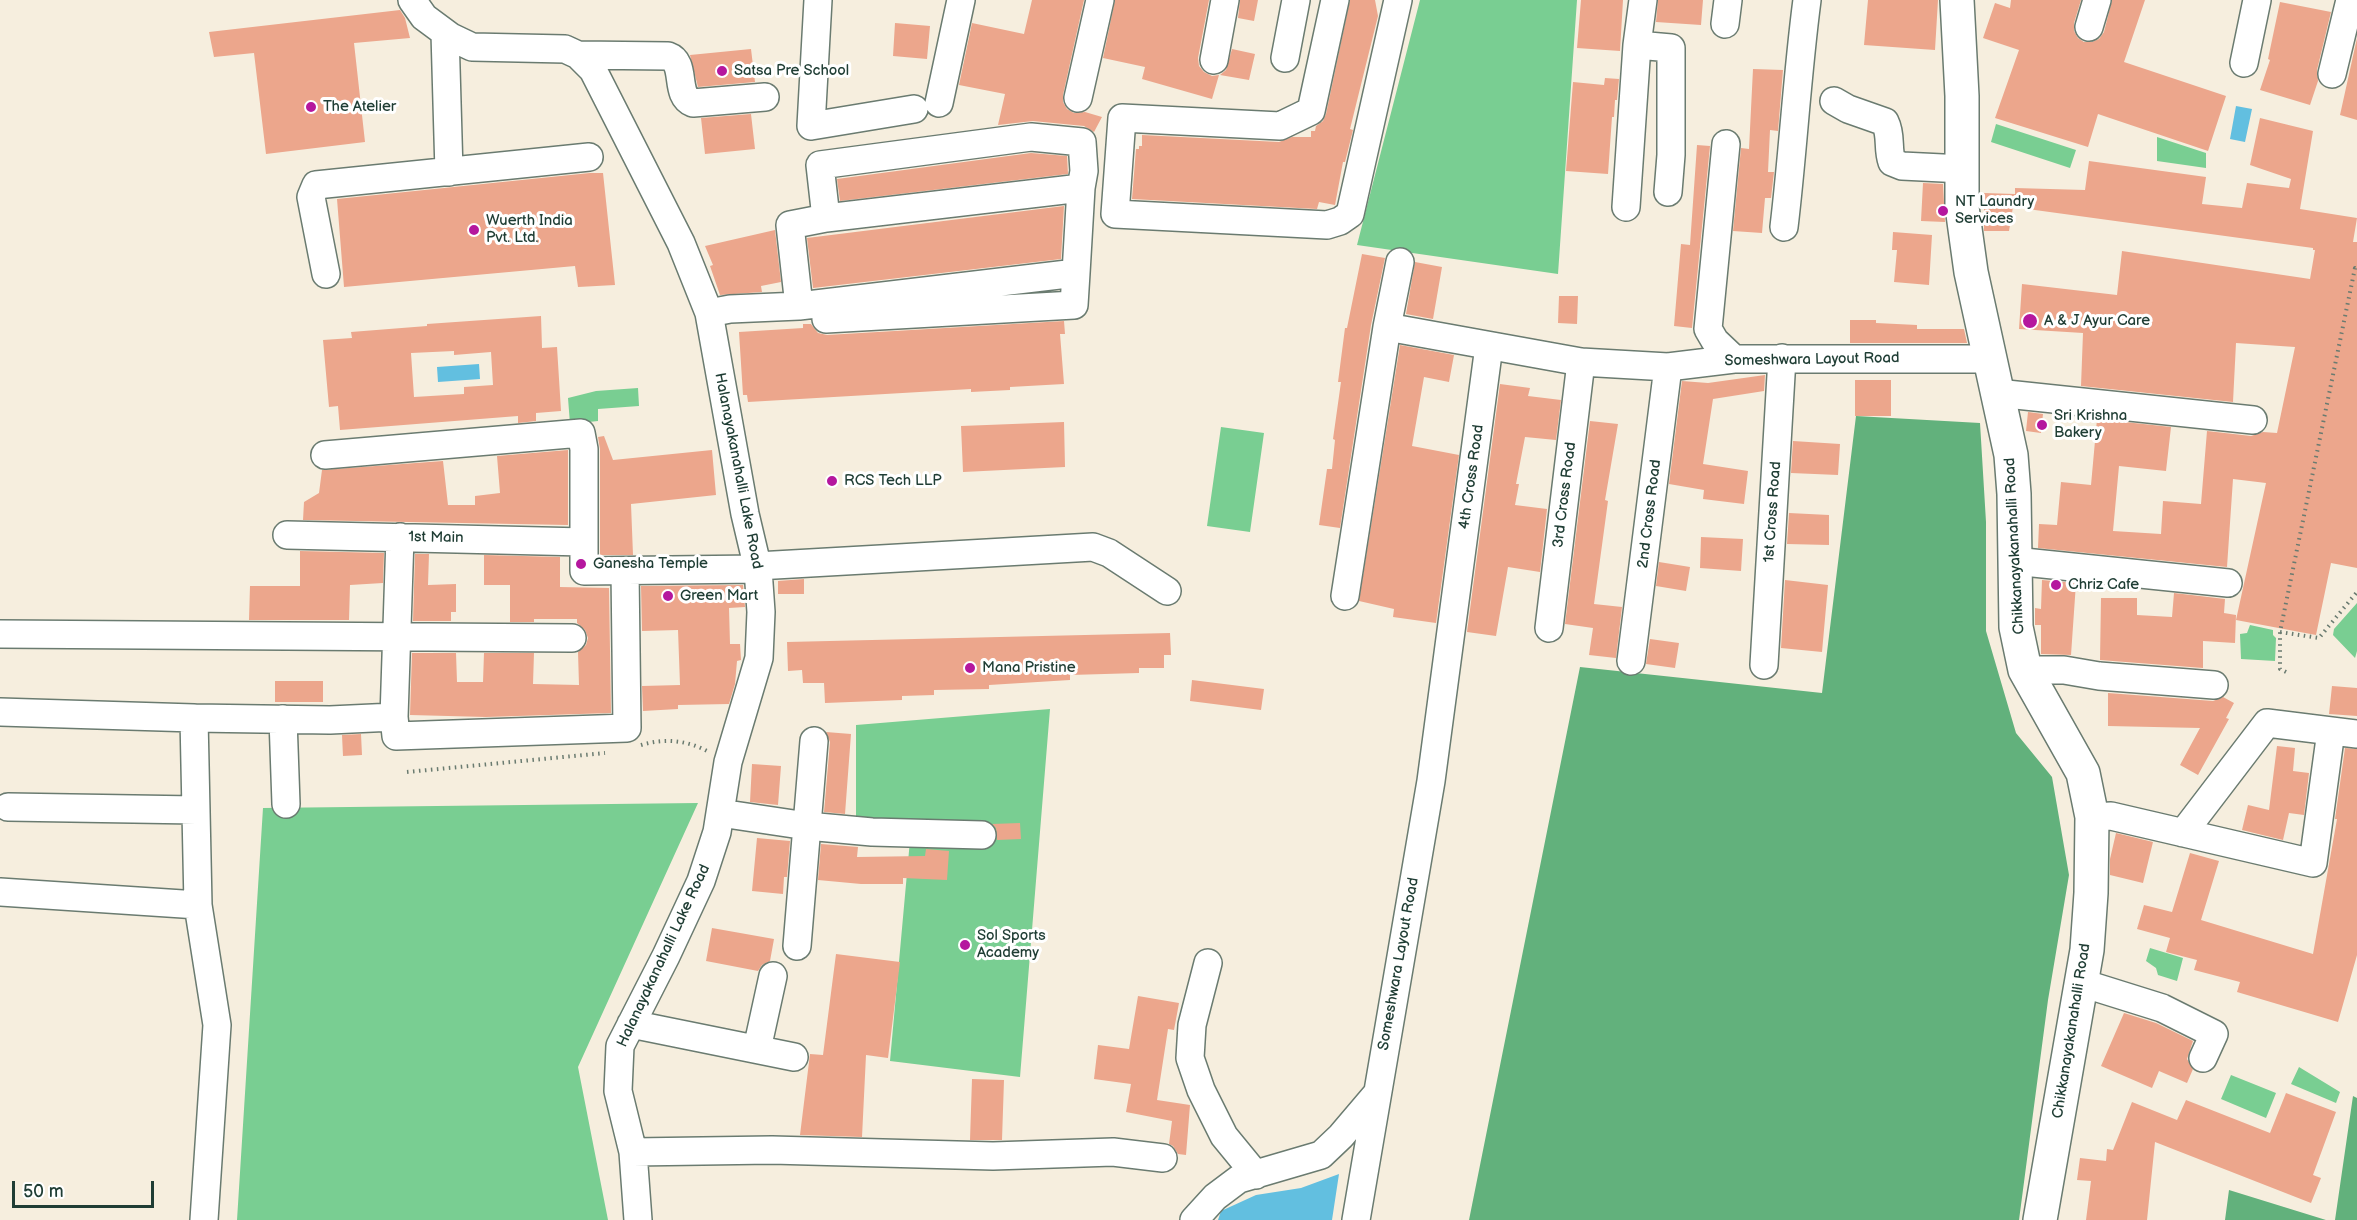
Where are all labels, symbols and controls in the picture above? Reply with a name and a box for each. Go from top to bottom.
place label: Satsa Pre School [734,62,849,80]
marker: Satsa Pre School [715,64,729,78]
place label: The Atelier [323,98,396,116]
marker: The Atelier [304,100,318,114]
place label: NT Laundry Services [1955,193,2034,228]
marker: NT Laundry Services [1936,204,1950,218]
place label: Wuerth India Pvt. Ltd. [486,212,573,247]
marker: Wuerth India Pvt. Ltd. [467,223,481,237]
marker: A & J Ayur Care [2021,312,2039,330]
place label: A & J Ayur Care [2044,312,2150,330]
street label: Someshwara Layout Road [1724,349,1900,371]
street label: Halanayakanahalli Lake Road [710,371,766,571]
place label: Sri Krishna Bakery [2054,407,2127,442]
marker: Sri Krishna Bakery [2035,418,2049,432]
street label: 4th Cross Road [1456,423,1488,531]
street label: 3rd Cross Road [1550,441,1580,549]
street label: Chikkanayakanahalli Road [2001,457,2029,635]
street label: 2nd Cross Road [1634,459,1666,569]
street label: 1st Cross Road [1760,461,1786,563]
place label: RCS Tech LLP [844,472,942,490]
marker: RCS Tech LLP [825,474,839,488]
street label: 1st Main [408,529,464,547]
place label: Ganesha Temple [593,555,708,573]
marker: Ganesha Temple [574,557,588,571]
place label: Chriz Cafe [2068,576,2139,594]
marker: Chriz Cafe [2049,578,2063,592]
place label: Green Mart [680,587,758,605]
marker: Green Mart [661,589,675,603]
place label: Mana Pristine [982,659,1076,677]
marker: Mana Pristine [963,661,977,675]
street label: Halanayakanahalli Lake Road [614,862,714,1050]
street label: Someshwara Layout Road [1375,876,1423,1052]
place label: Sol Sports Academy [977,927,1046,962]
marker: Sol Sports Academy [958,938,972,952]
street label: Chikkanayakanahalli Road [2049,942,2095,1120]
scale bar [15,1169,158,1207]
text: 50 m [23,1181,64,1202]

